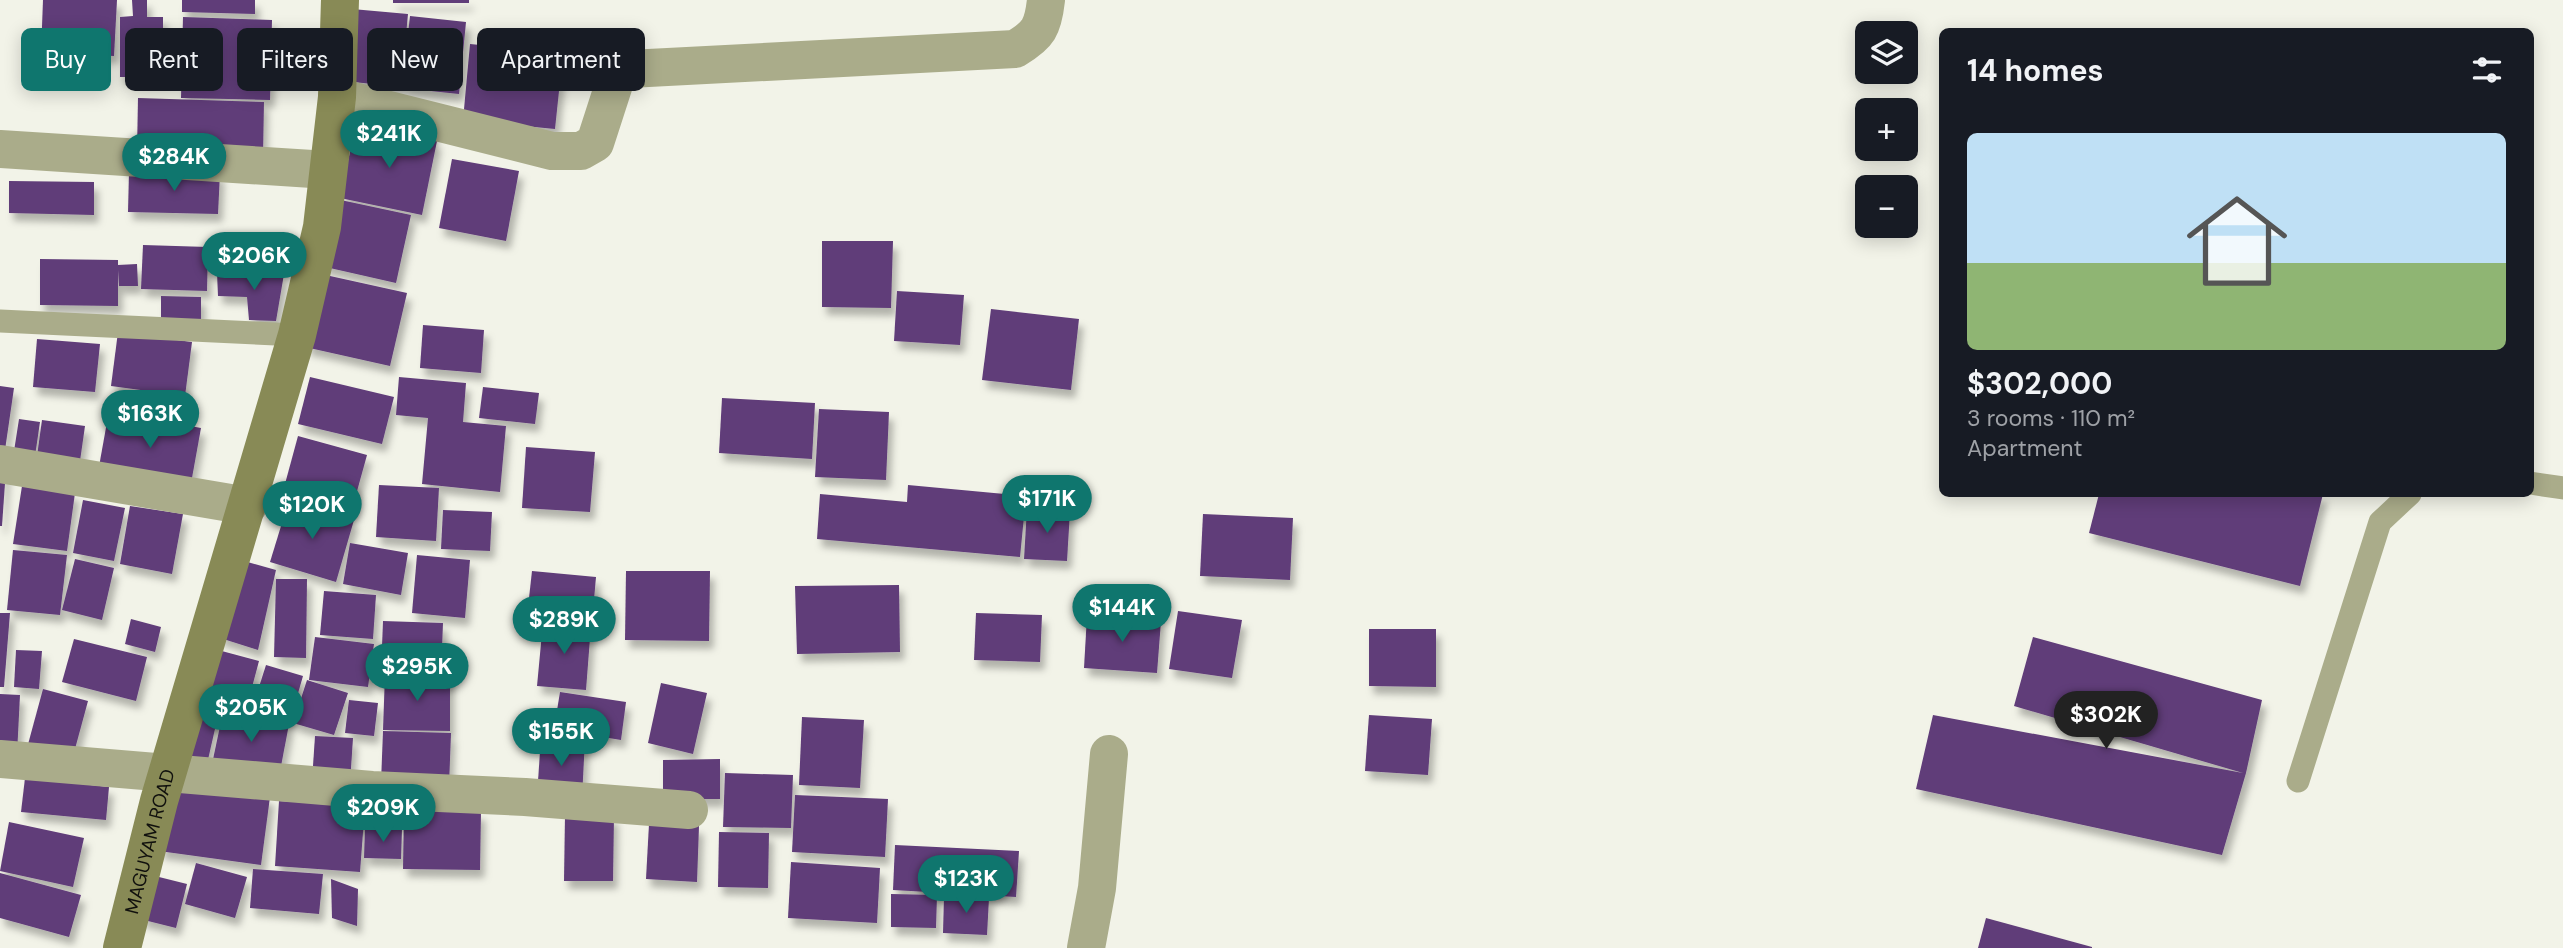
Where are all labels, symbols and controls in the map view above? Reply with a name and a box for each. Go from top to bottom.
map controls [1855,21,1918,238]
button: layers [1855,21,1918,84]
chip: Buy [21,28,111,91]
chip: Rent [125,28,223,91]
chip: Filters [237,28,353,91]
chip: New [367,28,463,91]
chip: Apartment [477,28,645,91]
text: 14 homes [1967,51,2104,90]
icon: filters [2468,51,2506,89]
button: + [1855,98,1918,161]
pin: $241K [340,110,438,170]
text: $241K [356,118,422,148]
pin: $284K [125,134,223,193]
text: $284K [138,141,210,171]
button: − [1855,175,1918,238]
icon: home [2174,178,2300,304]
pin: $206K [205,232,303,292]
text: $206K [218,240,290,270]
text: $302,000 [1967,364,2112,403]
pin: $163K [101,391,199,450]
text: $163K [117,398,183,428]
text: 3 rooms · 110 m² [1967,403,2135,433]
text: Apartment [1967,433,2082,463]
pin: $171K [998,476,1096,535]
pin: $120K [263,482,361,541]
text: $171K [1018,483,1076,513]
text: $120K [279,489,345,519]
pin: $144K [1073,584,1171,644]
text: $144K [1088,592,1156,622]
pin: $289K [515,596,613,656]
text: $289K [529,604,599,634]
pin: $295K [368,644,466,703]
text: $295K [382,651,453,681]
pin: $205K [202,684,300,744]
text: $205K [215,692,287,722]
pin: $302K [2057,692,2155,751]
text: $302K [2070,699,2142,729]
pin: $155K [512,708,610,768]
text: $155K [528,716,594,746]
street label: MAGUYAM ROAD [119,766,180,917]
pin: $209K [334,784,432,844]
text: $209K [347,792,419,822]
pin: $123K [917,856,1015,915]
text: $123K [934,863,998,893]

